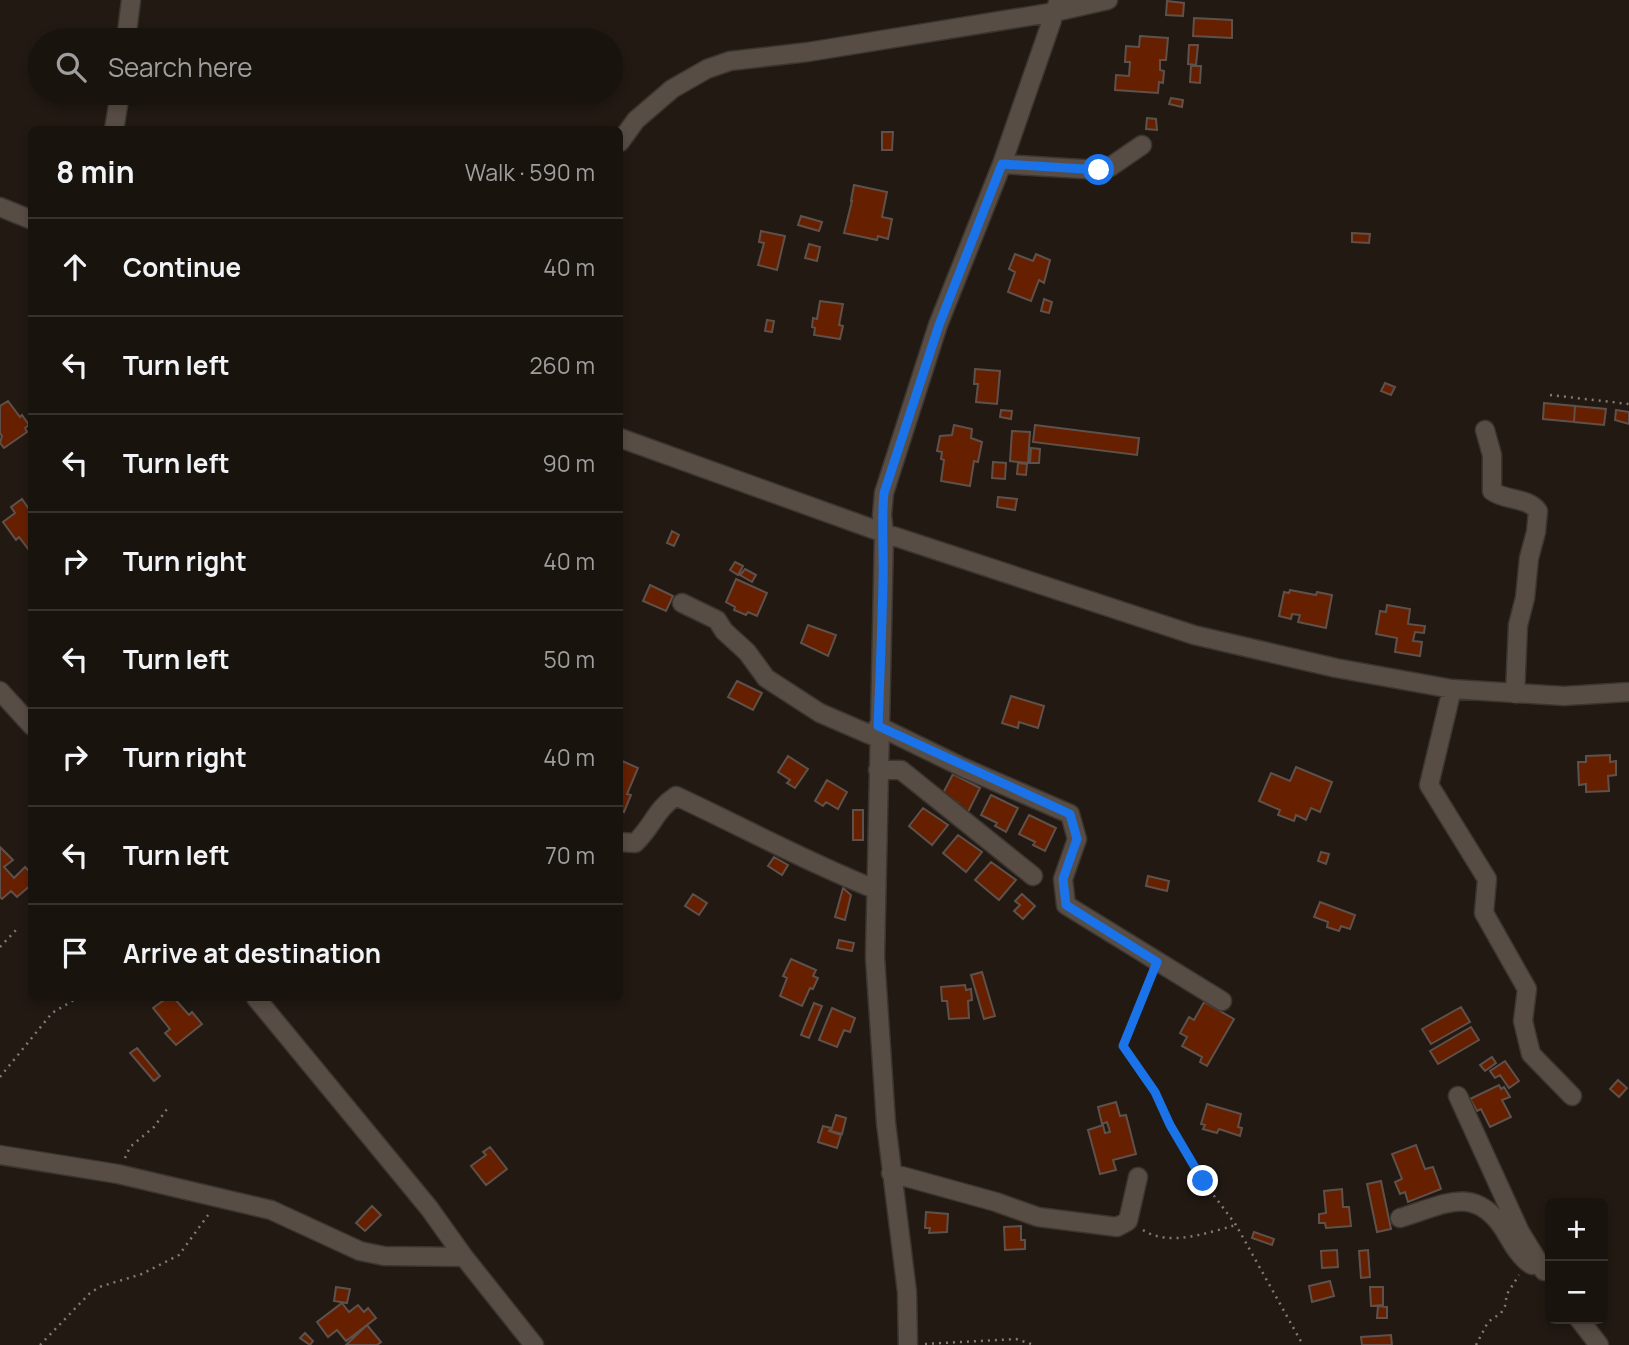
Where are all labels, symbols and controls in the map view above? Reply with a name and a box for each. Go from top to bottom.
search box [28,28,623,105]
icon: search [52,48,90,86]
text: Search here [108,49,253,85]
text: 8 min [56,151,135,192]
route start [1083,154,1114,185]
text: Walk · 590 m [465,156,595,188]
icon: ahead [56,248,94,286]
text: Continue [123,249,241,285]
text: 40 m [543,251,595,283]
icon: left [56,346,94,384]
text: Turn left [123,347,230,383]
text: 260 m [529,349,595,381]
icon: left [56,444,94,482]
text: Turn left [123,445,230,481]
text: 90 m [543,447,595,479]
icon: right [56,542,94,580]
text: Turn right [123,543,247,579]
text: 40 m [543,545,595,577]
icon: left [56,640,94,678]
text: Turn left [123,641,230,677]
text: 50 m [544,643,595,675]
icon: right [56,738,94,776]
text: Turn right [123,739,247,775]
text: 40 m [543,741,595,773]
icon: left [56,836,94,874]
text: Turn left [123,837,230,873]
text: 70 m [545,839,595,871]
icon: arrive [56,934,94,972]
text: Arrive at destination [123,935,381,971]
route end [1187,1165,1218,1196]
map controls [1545,1198,1608,1324]
button: + [1545,1198,1608,1261]
button: − [1545,1261,1608,1324]

